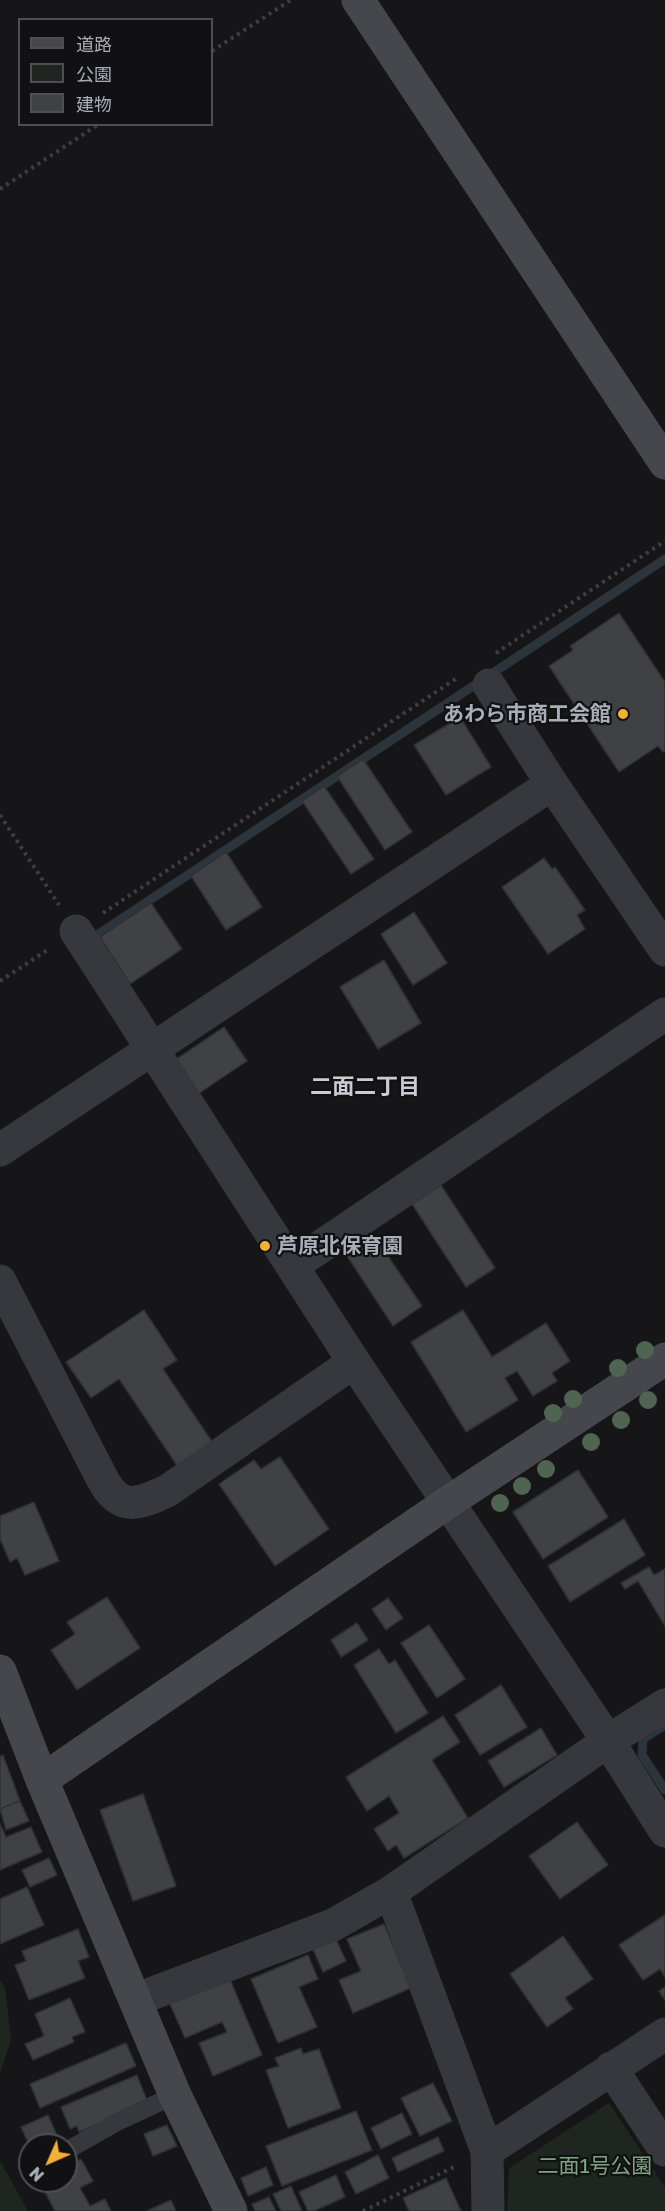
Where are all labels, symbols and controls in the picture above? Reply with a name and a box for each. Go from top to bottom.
legend [18,18,213,126]
text: 道路 [76,33,112,55]
text: 公園 [76,63,112,85]
text: 建物 [76,93,112,115]
place label: あわら市商工会館 [443,701,611,727]
marker: あわら市商工会館 [616,707,630,721]
district label: 二面二丁目 [310,1074,420,1100]
place label: 芦原北保育園 [277,1233,403,1259]
marker: 芦原北保育園 [258,1239,272,1253]
north arrow [18,2133,78,2193]
park label: 二面1号公園 [537,2153,653,2179]
text: N [25,2163,48,2186]

